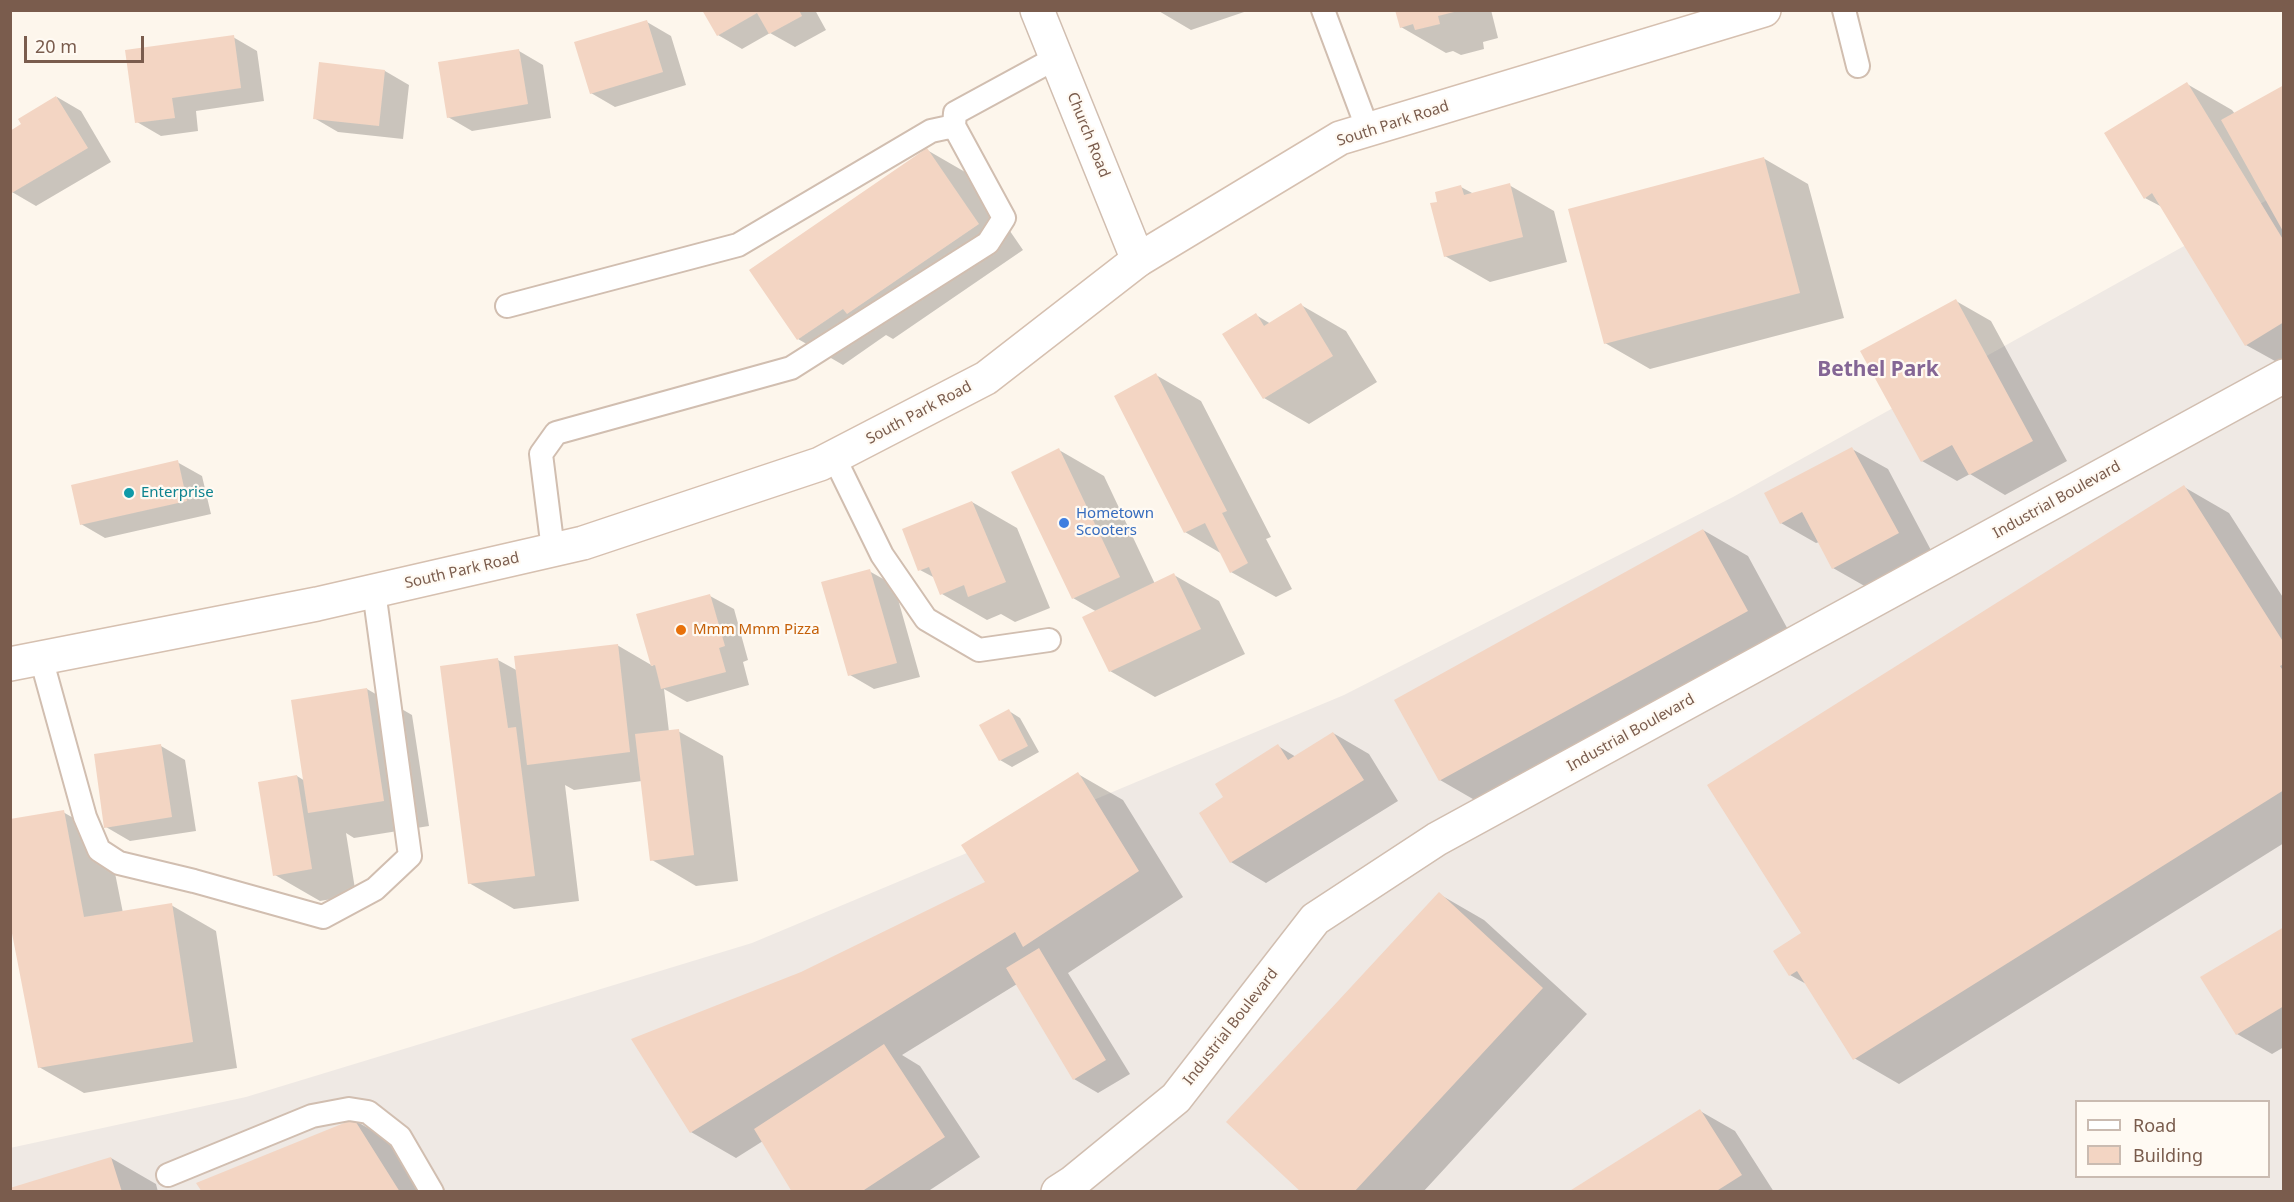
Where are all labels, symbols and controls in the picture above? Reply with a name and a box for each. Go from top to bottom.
scale bar [27,24,147,62]
text: 20 m [35,34,77,58]
street label: Church Road [1063,90,1113,180]
street label: South Park Road [1335,97,1451,151]
district label: Bethel Park [1817,357,1939,383]
street label: South Park Road [863,378,975,448]
street label: Industrial Boulevard [1990,457,2124,543]
place label: Enterprise [141,484,214,502]
marker: Enterprise [122,486,136,500]
place label: Hometown Scooters [1076,505,1154,540]
marker: Hometown Scooters [1057,516,1071,530]
street label: South Park Road [403,549,521,593]
place label: Mmm Mmm Pizza [693,621,820,639]
marker: Mmm Mmm Pizza [674,623,688,637]
street label: Industrial Boulevard [1564,690,1698,776]
street label: Industrial Boulevard [1180,965,1282,1089]
legend [2075,1100,2270,1178]
text: Road [2133,1113,2176,1137]
text: Building [2133,1143,2203,1167]

